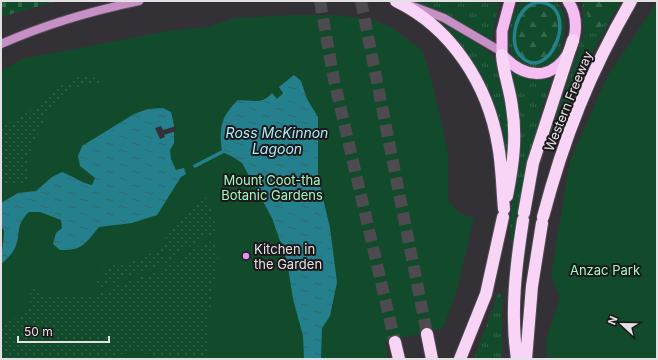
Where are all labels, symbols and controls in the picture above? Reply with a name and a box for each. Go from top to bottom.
street label: Western Freeway [541,49,595,153]
water label: Ross McKinnon Lagoon [226,124,328,157]
park label: Mount Coot-tha Botanic Gardens [221,172,323,203]
place label: Kitchen in the Garden [254,241,322,272]
marker: Kitchen in the Garden [241,251,251,261]
park label: Anzac Park [570,262,640,278]
north arrow [602,304,642,344]
text: N [605,314,621,327]
scale bar [18,318,109,344]
text: 50 m [24,324,53,339]

